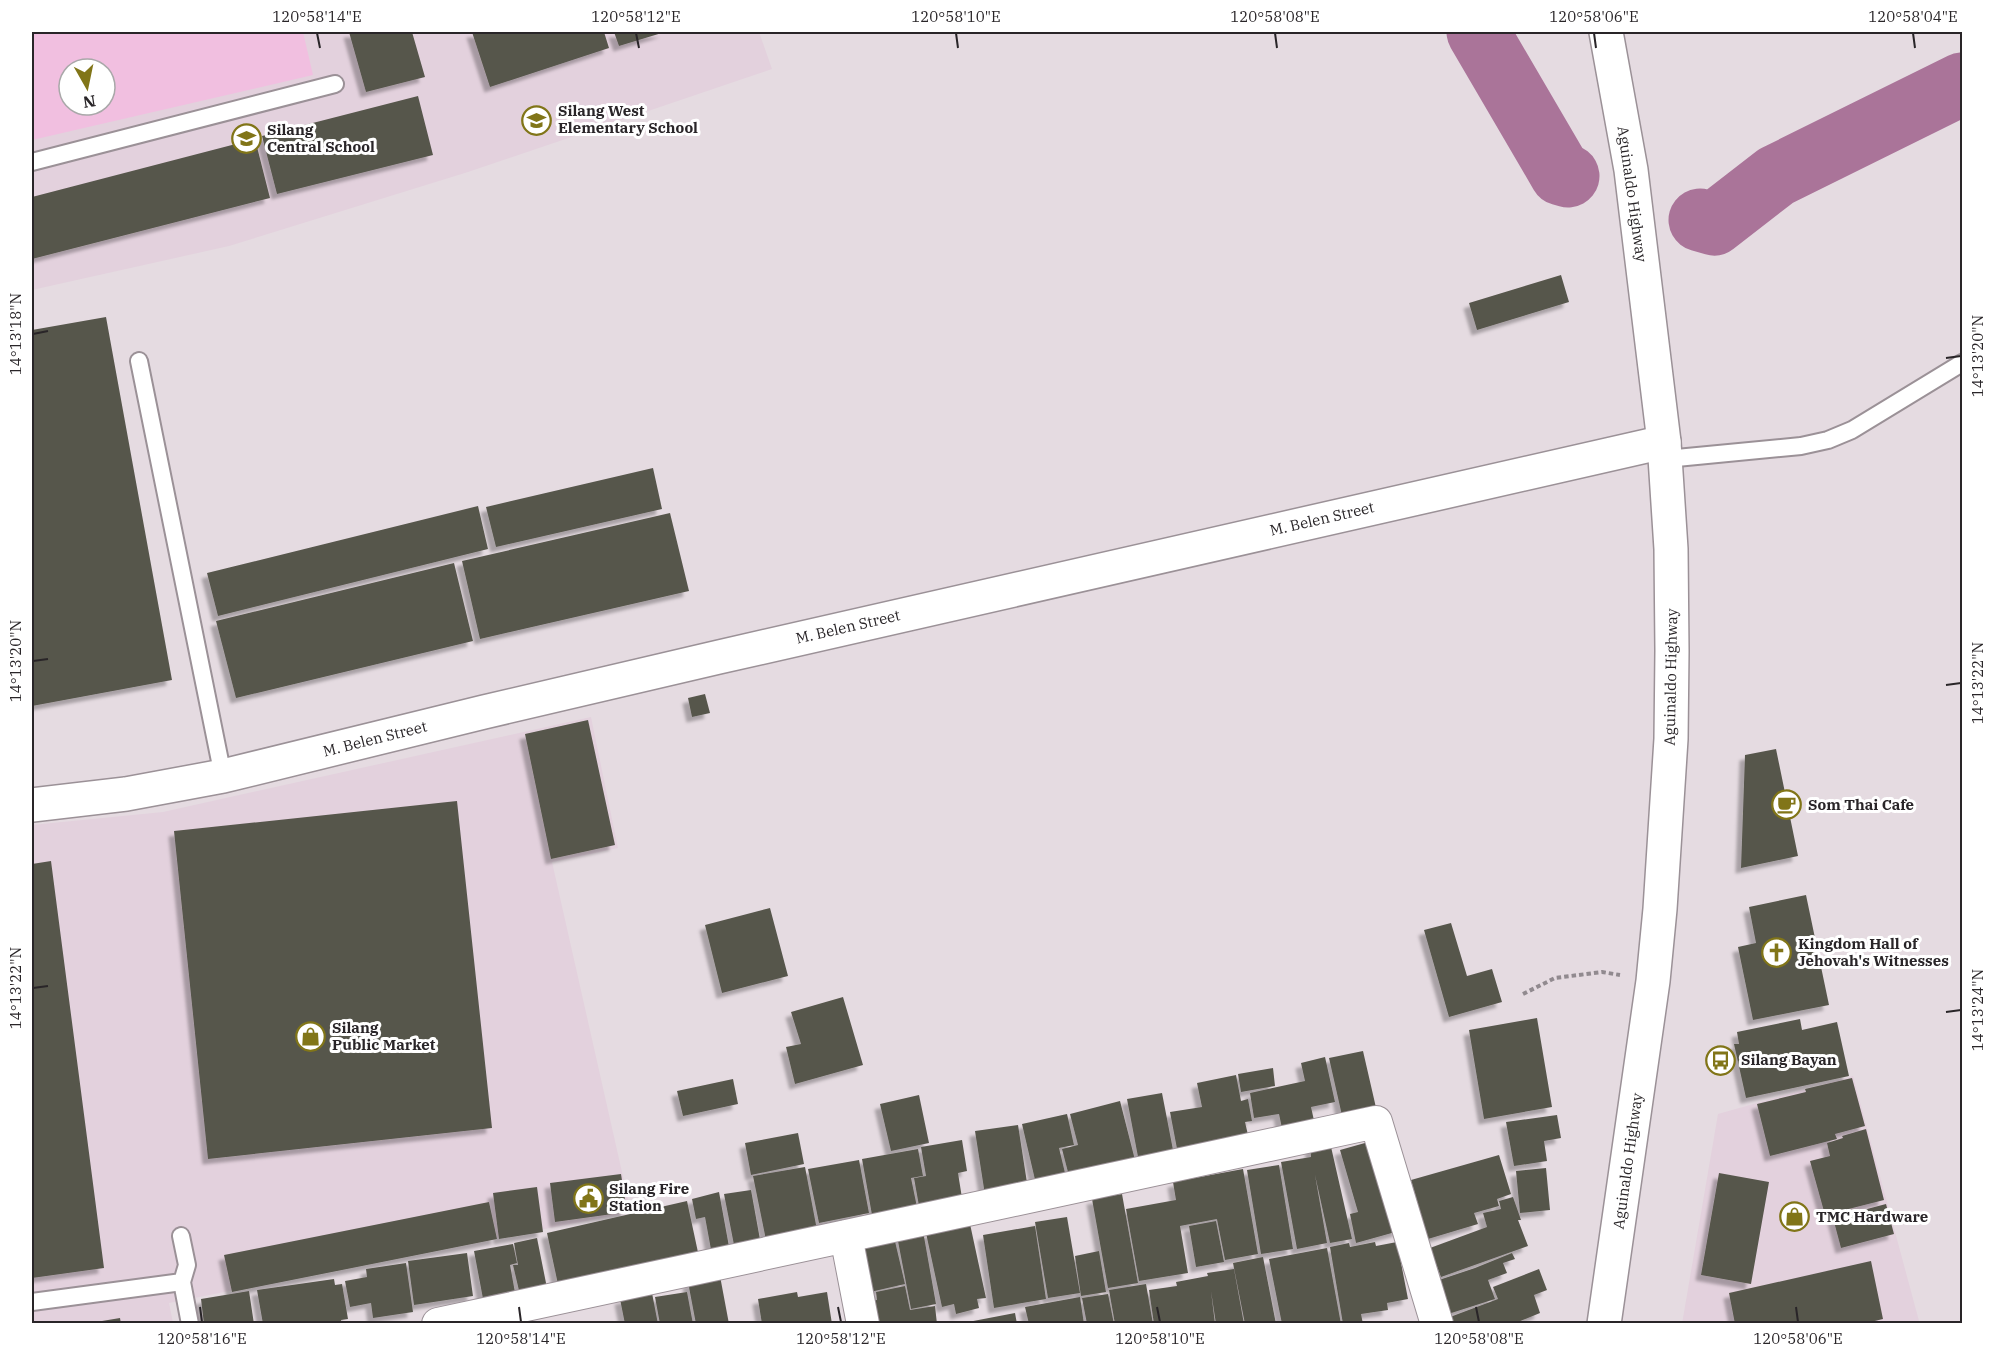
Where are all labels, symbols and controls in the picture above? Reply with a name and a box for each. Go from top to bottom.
text: 120°58'14"E [272,7,362,26]
text: 120°58'12"E [591,7,681,26]
text: 120°58'10"E [911,7,1001,26]
text: 120°58'08"E [1230,7,1320,26]
text: 120°58'06"E [1549,7,1639,26]
text: 120°58'04"E [1868,7,1958,26]
north arrow [57,57,117,117]
text: N [82,91,97,113]
place label: Silang West Elementary School [558,101,698,137]
school or university icon: Silang West Elementary School [521,104,553,136]
place label: Silang Central School [267,120,375,156]
school or university icon: Silang Central School [230,123,262,155]
street label: Aguinaldo Highway [1614,125,1651,263]
text: 14°13'18"N [6,293,25,375]
text: 14°13'20"N [1968,315,1987,397]
street label: M. Belen Street [1268,497,1376,540]
street label: M. Belen Street [794,605,902,648]
street label: Aguinaldo Highway [1660,608,1681,746]
text: 14°13'20"N [6,620,25,702]
text: 14°13'22"N [1968,642,1987,724]
street label: M. Belen Street [321,716,429,761]
cafe icon: Som Thai Cafe [1771,789,1803,821]
place label: Som Thai Cafe [1808,795,1914,814]
place label: Kingdom Hall of Jehovah's Witnesses [1798,934,1949,970]
church icon: Kingdom Hall of Jehovah's Witnesses [1761,937,1793,969]
text: 14°13'22"N [6,947,25,1029]
text: 14°13'24"N [1968,969,1987,1051]
place label: Silang Public Market [332,1018,436,1054]
shop icon: Silang Public Market [295,1021,327,1053]
bus stop icon: Silang Bayan [1704,1044,1736,1076]
place label: Silang Bayan [1741,1050,1837,1069]
street label: Aguinaldo Highway [1609,1092,1646,1230]
place label: Silang Fire Station [609,1179,689,1215]
public building icon: Silang Fire Station [572,1182,604,1214]
shop icon: TMC Hardware [1779,1201,1811,1233]
place label: TMC Hardware [1816,1207,1928,1226]
text: 120°58'16"E [157,1329,247,1348]
text: 120°58'14"E [476,1329,566,1348]
text: 120°58'12"E [796,1329,886,1348]
text: 120°58'10"E [1115,1329,1205,1348]
text: 120°58'08"E [1434,1329,1524,1348]
text: 120°58'06"E [1753,1329,1843,1348]

